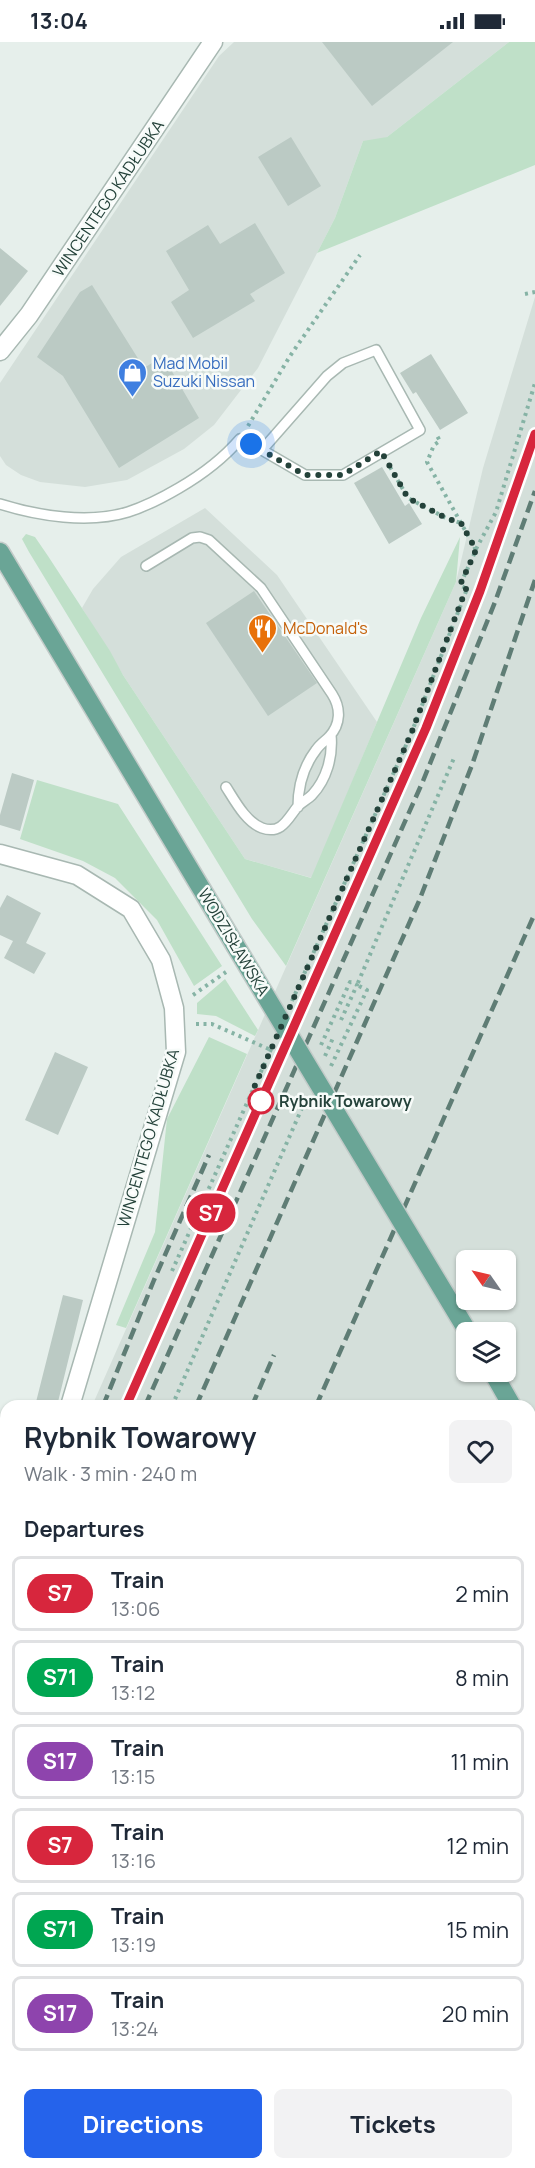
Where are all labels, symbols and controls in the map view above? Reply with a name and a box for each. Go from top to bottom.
text: 13:04 [30,6,88,36]
street label: WINCENTEGO KADŁUBKA [47,115,169,281]
place label: Mad Mobil Suzuki Nissan [153,352,255,392]
shop icon: Mad Mobil Suzuki Nissan [116,356,148,398]
your location [236,429,266,459]
restaurant icon: McDonald's [246,612,278,654]
place label: McDonald's [283,617,368,639]
street label: WODZISŁAWSKA [193,884,275,1000]
street label: WINCENTEGO KADŁUBKA [112,1046,184,1230]
marker: Rybnik Towarowy [248,1088,274,1114]
place label: Rybnik Towarowy [279,1090,412,1112]
line badge: S7 [184,1194,238,1232]
text: S7 [198,1199,224,1227]
north arrow [456,1250,516,1310]
map controls [456,1250,516,1382]
button: layers [456,1322,516,1382]
text: Rybnik Towarowy [24,1418,256,1456]
button: heart [449,1420,512,1483]
text: Walk · 3 min · 240 m [24,1460,197,1487]
text: Departures [24,1514,144,1544]
text: Train [111,1565,164,1595]
text: S7 [47,1579,73,1607]
text: 2 min [455,1579,509,1609]
text: 13:06 [111,1595,160,1622]
text: Train [111,1649,164,1679]
text: S71 [43,1663,77,1691]
text: 8 min [455,1663,509,1693]
text: 13:12 [111,1679,155,1706]
text: Train [111,1733,164,1763]
text: S17 [43,1747,77,1775]
text: 11 min [451,1747,509,1777]
text: 13:15 [111,1763,155,1790]
text: Train [111,1817,164,1847]
text: S7 [47,1831,73,1859]
text: 12 min [447,1831,509,1861]
text: 13:16 [111,1847,156,1874]
text: Train [111,1901,164,1931]
text: S71 [43,1915,77,1943]
text: 15 min [446,1915,509,1945]
text: 13:19 [111,1931,156,1958]
text: Train [111,1985,164,2015]
text: S17 [43,1999,77,2027]
text: 20 min [442,1999,509,2029]
text: 13:24 [111,2015,159,2042]
button: Directions [24,2089,262,2158]
button: Tickets [274,2089,512,2158]

